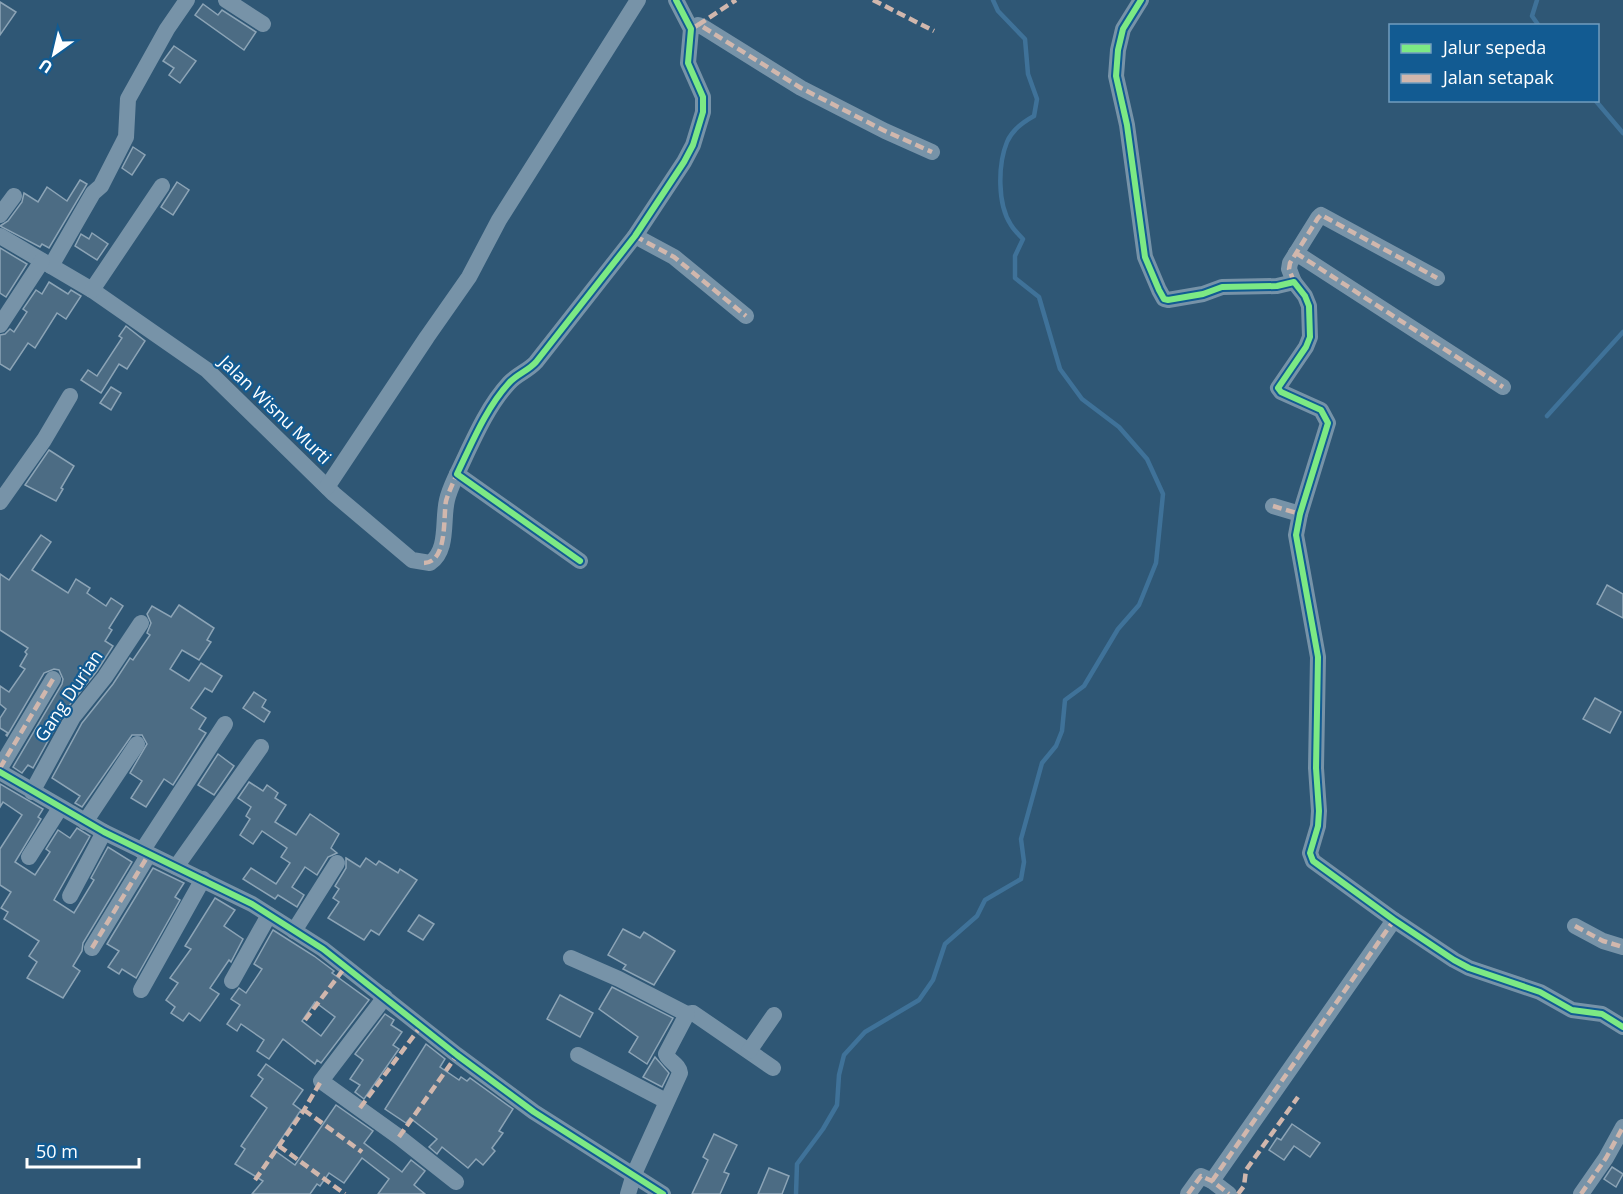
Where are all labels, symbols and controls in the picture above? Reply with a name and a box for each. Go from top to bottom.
north arrow [24,24,84,84]
legend [1389,24,1599,102]
text: Jalur sepeda [1441,35,1546,59]
text: U [34,54,57,79]
text: Jalan setapak [1441,65,1554,89]
street label: Jalan Wisnu Murti [213,348,337,469]
street label: Gang Durian [29,645,108,746]
scale bar [27,1131,140,1169]
text: 50 m [36,1139,78,1163]

